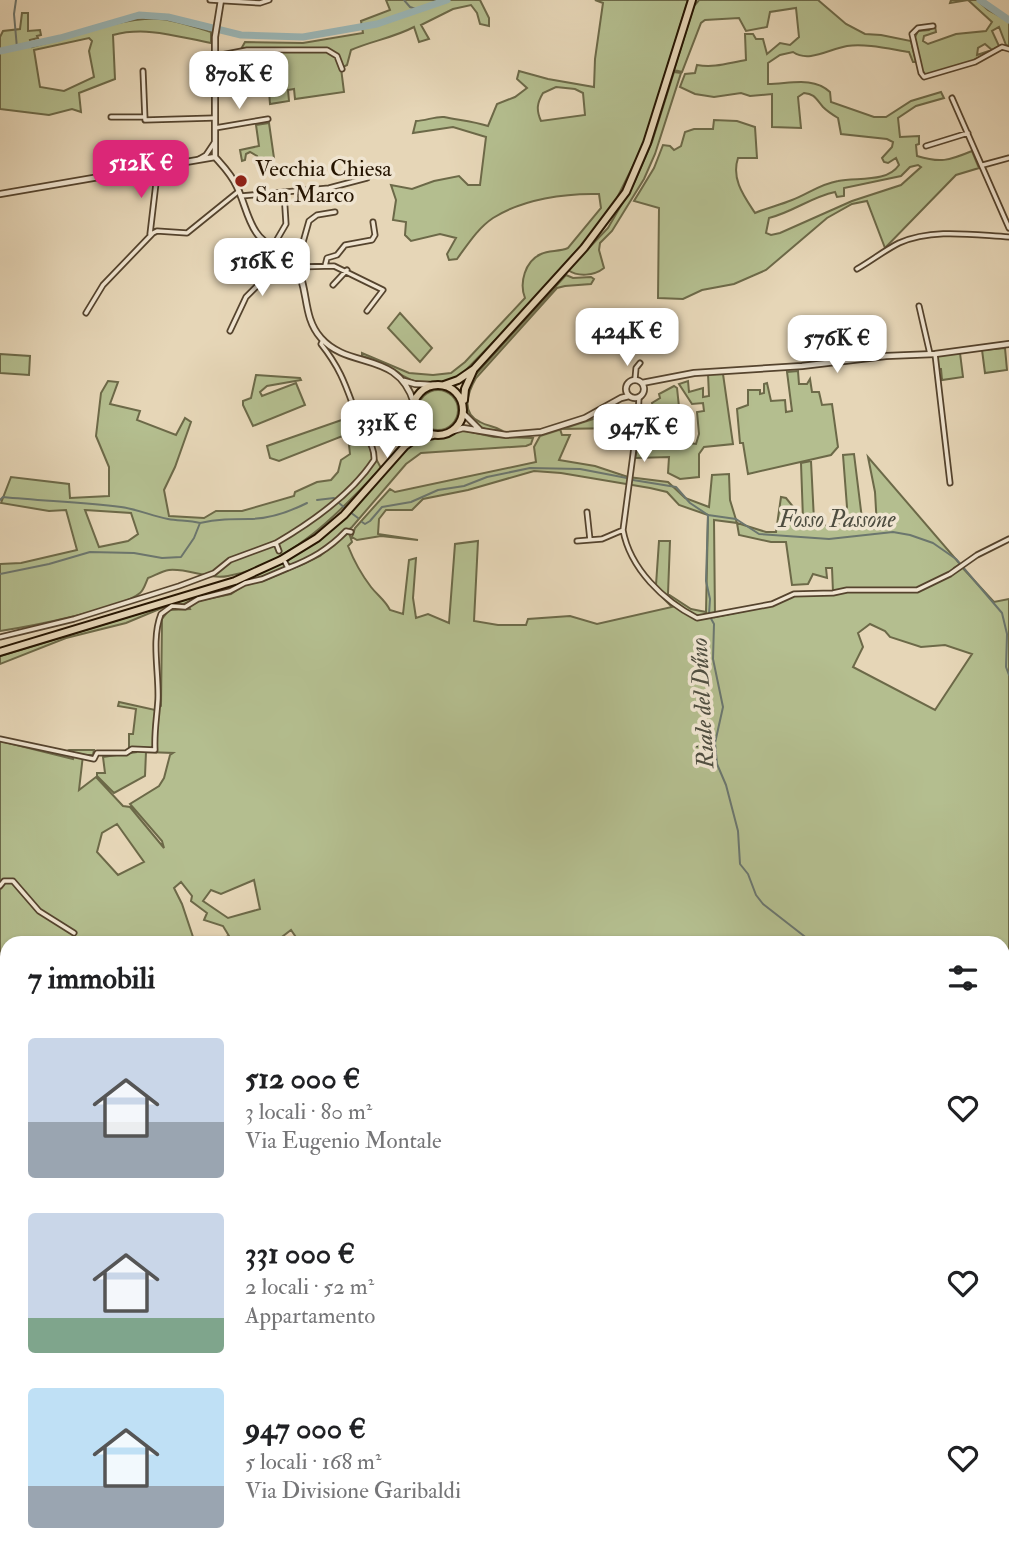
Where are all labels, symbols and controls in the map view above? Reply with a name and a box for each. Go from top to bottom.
pin: 870K € [182,52,296,111]
text: 870K € [205,59,273,88]
pin: 512K € [84,140,198,200]
text: 512K € [109,148,173,177]
place label: Vecchia Chiesa San Marco [255,154,392,209]
marker: Vecchia Chiesa San Marco [233,173,249,189]
pin: 516K € [205,238,319,298]
text: 516K € [230,246,294,275]
pin: 424K € [570,308,684,368]
text: 424K € [592,316,662,345]
pin: 576K € [780,316,894,375]
text: 576K € [804,323,870,352]
pin: 331K € [330,400,444,460]
pin: 947K € [587,405,701,464]
text: 331K € [357,408,417,437]
text: 947K € [610,412,678,441]
water label: Fosso Passone [777,504,897,535]
water label: Riale del Dűno [684,637,721,770]
icon: filters [944,959,982,997]
text: 7 immobili [28,960,155,997]
text: 512 000 € [245,1060,360,1097]
icon: home [84,1066,168,1150]
icon: heart [944,1089,982,1127]
text: 3 locali · 80 m² [245,1097,372,1126]
text: Via Eugenio Montale [245,1126,442,1155]
text: 331 000 € [245,1235,355,1272]
icon: home [84,1241,168,1325]
icon: heart [944,1264,982,1302]
text: 2 locali · 52 m² [245,1272,374,1301]
text: Appartamento [245,1301,375,1330]
text: 947 000 € [245,1410,366,1447]
icon: home [84,1416,168,1500]
icon: heart [944,1439,982,1477]
text: 5 locali · 168 m² [245,1447,381,1476]
text: Via Divisione Garibaldi [245,1476,461,1505]

